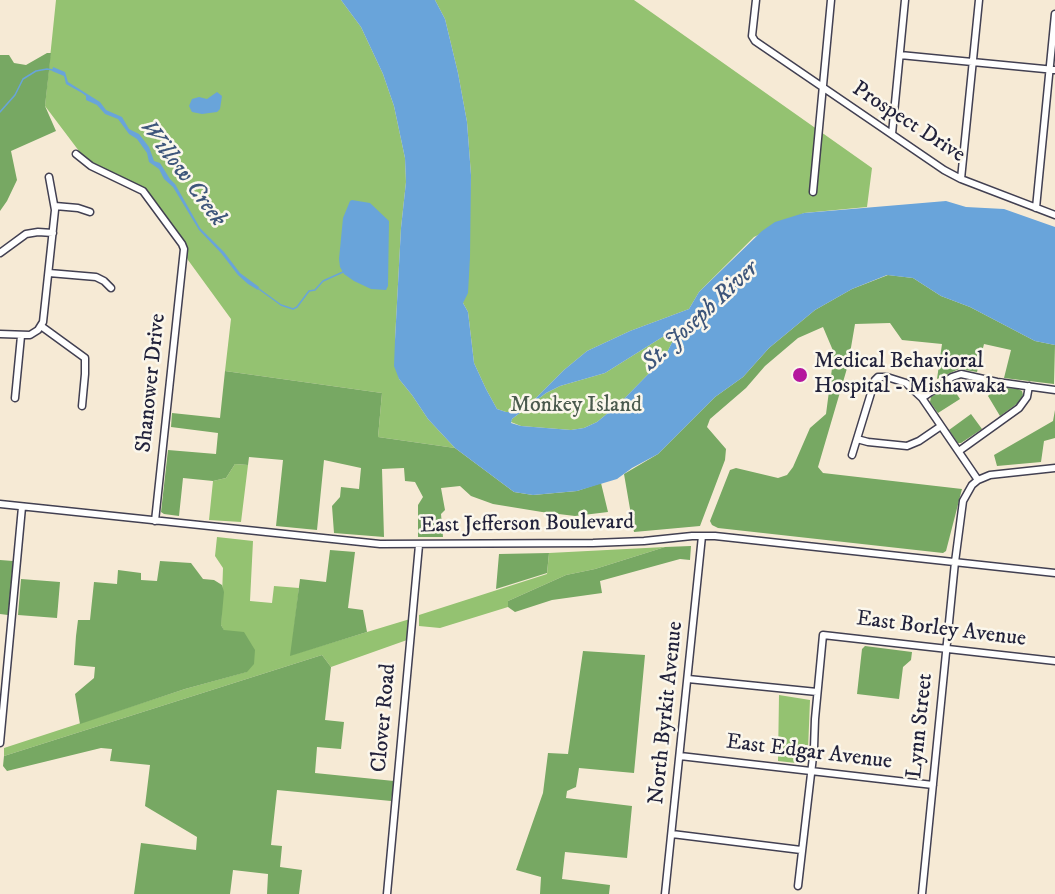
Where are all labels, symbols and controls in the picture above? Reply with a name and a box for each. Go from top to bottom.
street label: Prospect Drive [847,77,969,169]
water label: Willow Creek [132,115,232,233]
water label: St. Joseph River [637,256,765,378]
street label: Shanower Drive [132,312,172,454]
place label: Medical Behavioral Hospital - Mishawaka [814,349,1006,400]
marker: Medical Behavioral Hospital - Mishawaka [791,366,809,384]
park label: Monkey Island [510,393,642,419]
street label: East Jefferson Boulevard [420,510,634,540]
street label: East Borley Avenue [855,606,1027,654]
street label: North Byrkit Avenue [644,620,690,806]
street label: Clover Road [367,663,403,773]
street label: Lynn Street [902,672,940,780]
street label: East Edgar Avenue [725,730,893,776]

